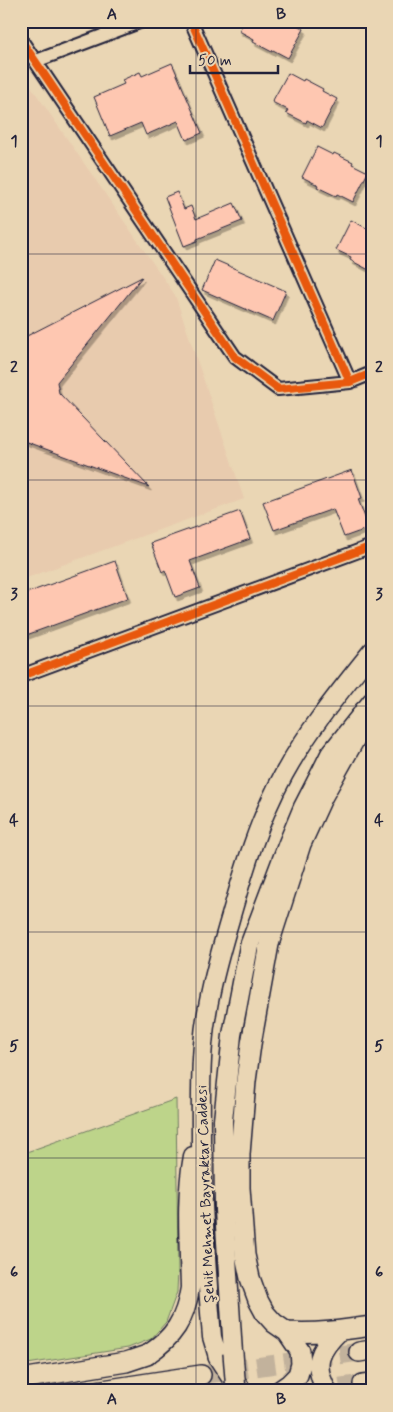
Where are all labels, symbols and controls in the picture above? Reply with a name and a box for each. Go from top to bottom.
text: A [107,4,117,25]
text: B [276,4,286,25]
scale bar [190,42,278,74]
text: 50 m [198,51,232,71]
text: 1 [10,131,18,152]
text: 1 [375,131,383,152]
text: 2 [10,357,18,378]
text: 2 [375,357,383,378]
text: 3 [10,584,18,605]
text: 3 [375,584,383,605]
text: 4 [9,810,19,831]
text: 4 [374,810,384,831]
text: 5 [9,1036,19,1057]
text: 5 [374,1036,384,1057]
street label: Şehit Mehmet Bayraktar Caddesi [192,1085,220,1303]
text: 6 [10,1262,18,1283]
text: 6 [375,1262,383,1283]
text: A [107,1389,117,1410]
text: B [276,1389,286,1410]

